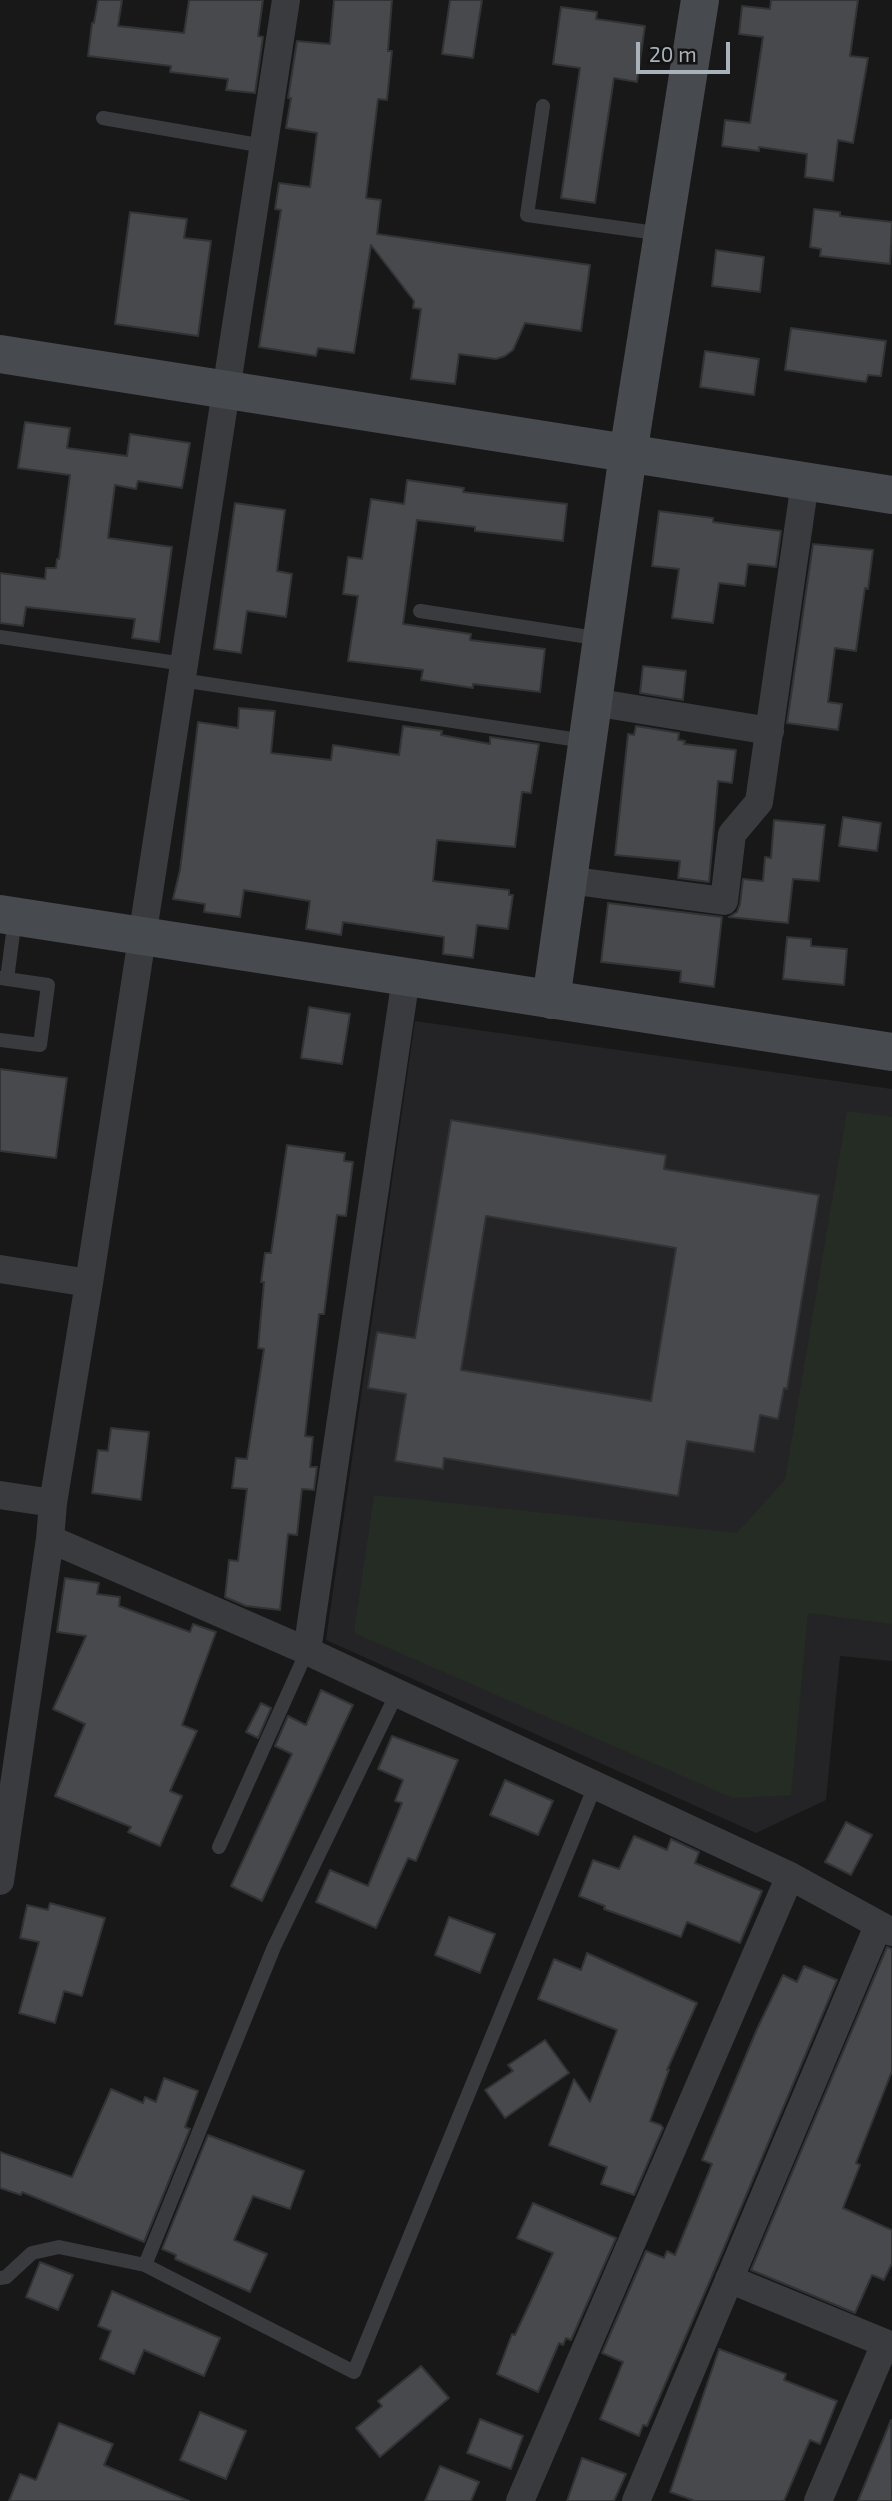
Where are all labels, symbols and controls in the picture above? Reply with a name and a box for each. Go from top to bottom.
scale bar [640,28,734,72]
text: 20 m [649,41,697,66]

